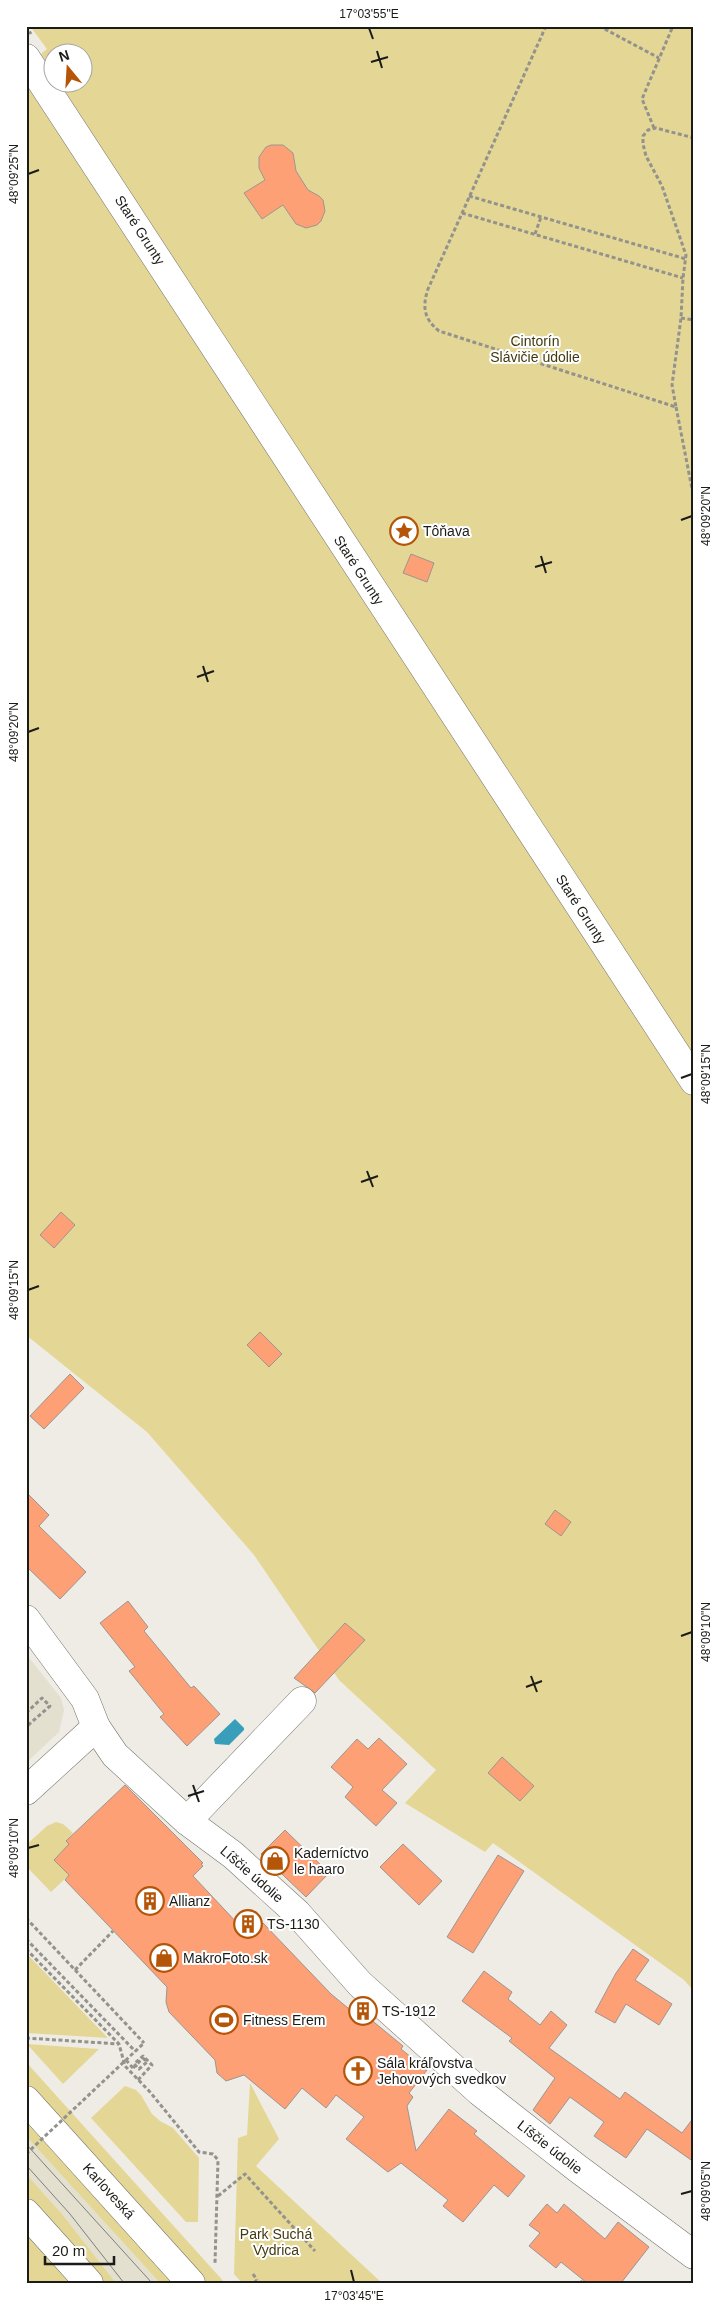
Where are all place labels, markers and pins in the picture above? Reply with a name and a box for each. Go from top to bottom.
place icon: Tôňava [389,516,419,546]
place label: Tôňava [423,523,470,539]
place label: Kaderníctvo le haaro [294,1845,369,1877]
shop icon: Kaderníctvo le haaro [260,1846,290,1876]
building icon: Allianz [135,1886,165,1916]
place label: Allianz [169,1893,210,1909]
building icon: TS-1130 [233,1909,263,1939]
place label: TS-1130 [267,1916,320,1932]
shop icon: MakroFoto.sk [149,1943,179,1973]
place label: MakroFoto.sk [183,1950,269,1966]
building icon: TS-1912 [348,1996,378,2026]
place label: TS-1912 [382,2003,436,2019]
sports icon: Fitness Erem [209,2005,239,2035]
place label: Fitness Erem [243,2012,325,2028]
place label: Sála kráľovstva Jehovových svedkov [377,2055,506,2087]
church icon: Sála kráľovstva Jehovových svedkov [343,2056,373,2086]

